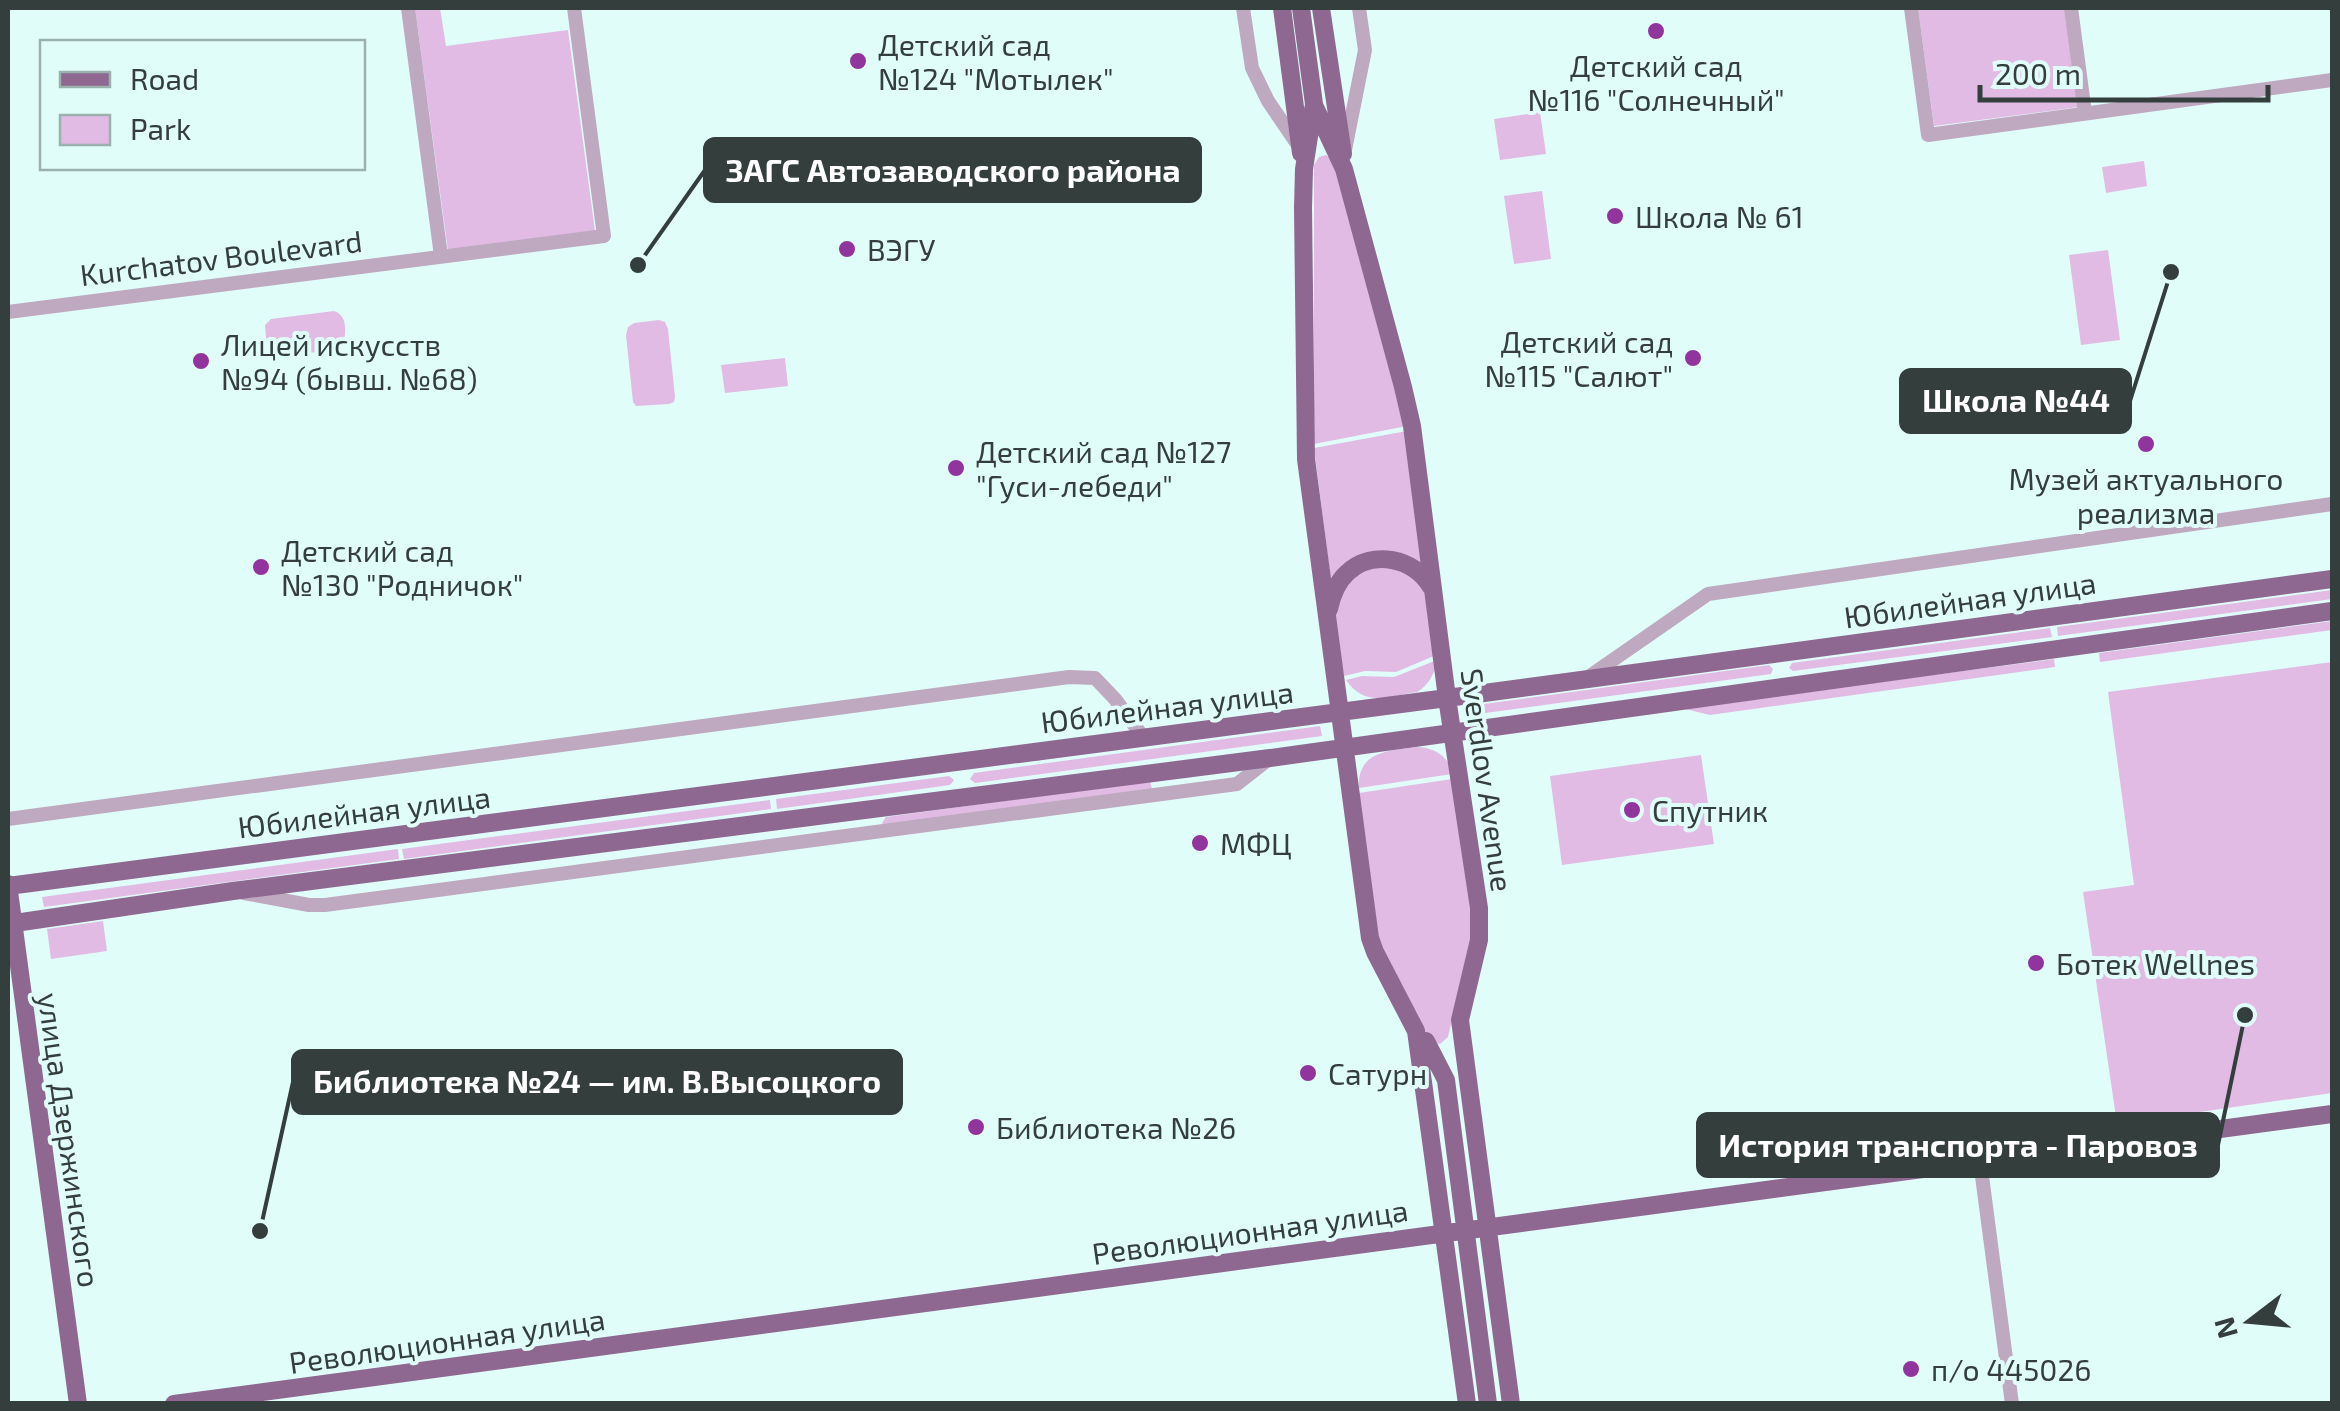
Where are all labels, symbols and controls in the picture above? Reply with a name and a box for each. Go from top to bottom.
marker: Детский сад №116 "Солнечный" [1645,20,1667,42]
place label: Детский сад №124 "Мотылек" [878,26,1113,96]
legend [40,40,365,170]
scale bar [1980,40,2268,102]
place label: Детский сад №116 "Солнечный" [1527,47,1785,117]
marker: Детский сад №124 "Мотылек" [847,50,869,72]
text: 200 m [1995,55,2081,91]
text: Road [130,60,199,96]
text: Park [130,110,191,146]
callout: ЗАГС Автозаводского района [705,139,1200,201]
text: ЗАГС Автозаводского района [725,150,1181,188]
place label: Школа № 61 [1635,198,1804,234]
marker: Школа № 61 [1604,205,1626,227]
street label: Kurchatov Boulevard [78,222,364,292]
place label: ВЭГУ [867,231,935,267]
marker: ВЭГУ [836,238,858,260]
place label: Детский сад №115 "Салют" [1484,323,1673,393]
place label: Лицей искусств №94 (бывш. №68) [221,326,478,396]
marker: Детский сад №115 "Салют" [1682,347,1704,369]
marker: Лицей искусств №94 (бывш. №68) [190,350,212,372]
callout: Школа №44 [1901,370,2130,432]
text: Школа №44 [1922,380,2110,418]
place label: Детский сад №127 "Гуси-лебеди" [976,433,1231,504]
marker: Музей актуального реализма [2135,433,2157,455]
marker: Детский сад №127 "Гуси-лебеди" [945,457,967,479]
place label: Музей актуального реализма [2009,460,2283,530]
place label: Детский сад №130 "Родничок" [281,532,523,602]
marker: Детский сад №130 "Родничок" [250,556,272,578]
street label: Юбилейная улица [1842,563,2098,635]
street label: Sverdlov Avenue [1455,666,1521,894]
street label: Юбилейная улица [1039,673,1295,740]
street label: Юбилейная улица [236,778,492,845]
place label: Спутник [1652,792,1768,829]
marker: Спутник [1621,799,1643,821]
place label: МФЦ [1220,825,1292,861]
marker: МФЦ [1189,832,1211,854]
place label: Ботек Wellnes [2056,945,2255,981]
marker: Ботек Wellnes [2025,952,2047,974]
street label: улица Дзержинского [31,990,109,1290]
callout: Библиотека №24 — им. В.Высоцкого [293,1051,901,1113]
place label: Сатурн [1328,1055,1427,1092]
text: Библиотека №24 — им. В.Высоцкого [313,1061,881,1099]
marker: Сатурн [1297,1062,1319,1084]
place label: Библиотека №26 [996,1109,1236,1145]
callout: История транспорта - Паровоз [1698,1114,2218,1176]
marker: Библиотека №26 [965,1116,987,1138]
text: История транспорта - Паровоз [1718,1125,2198,1163]
street label: Революционная улица [1090,1191,1410,1272]
north arrow [2200,1271,2300,1371]
street label: Революционная улица [287,1300,607,1381]
text: N [2206,1314,2244,1343]
place label: п/о 445026 [1931,1351,2091,1387]
marker: п/о 445026 [1900,1358,1922,1380]

